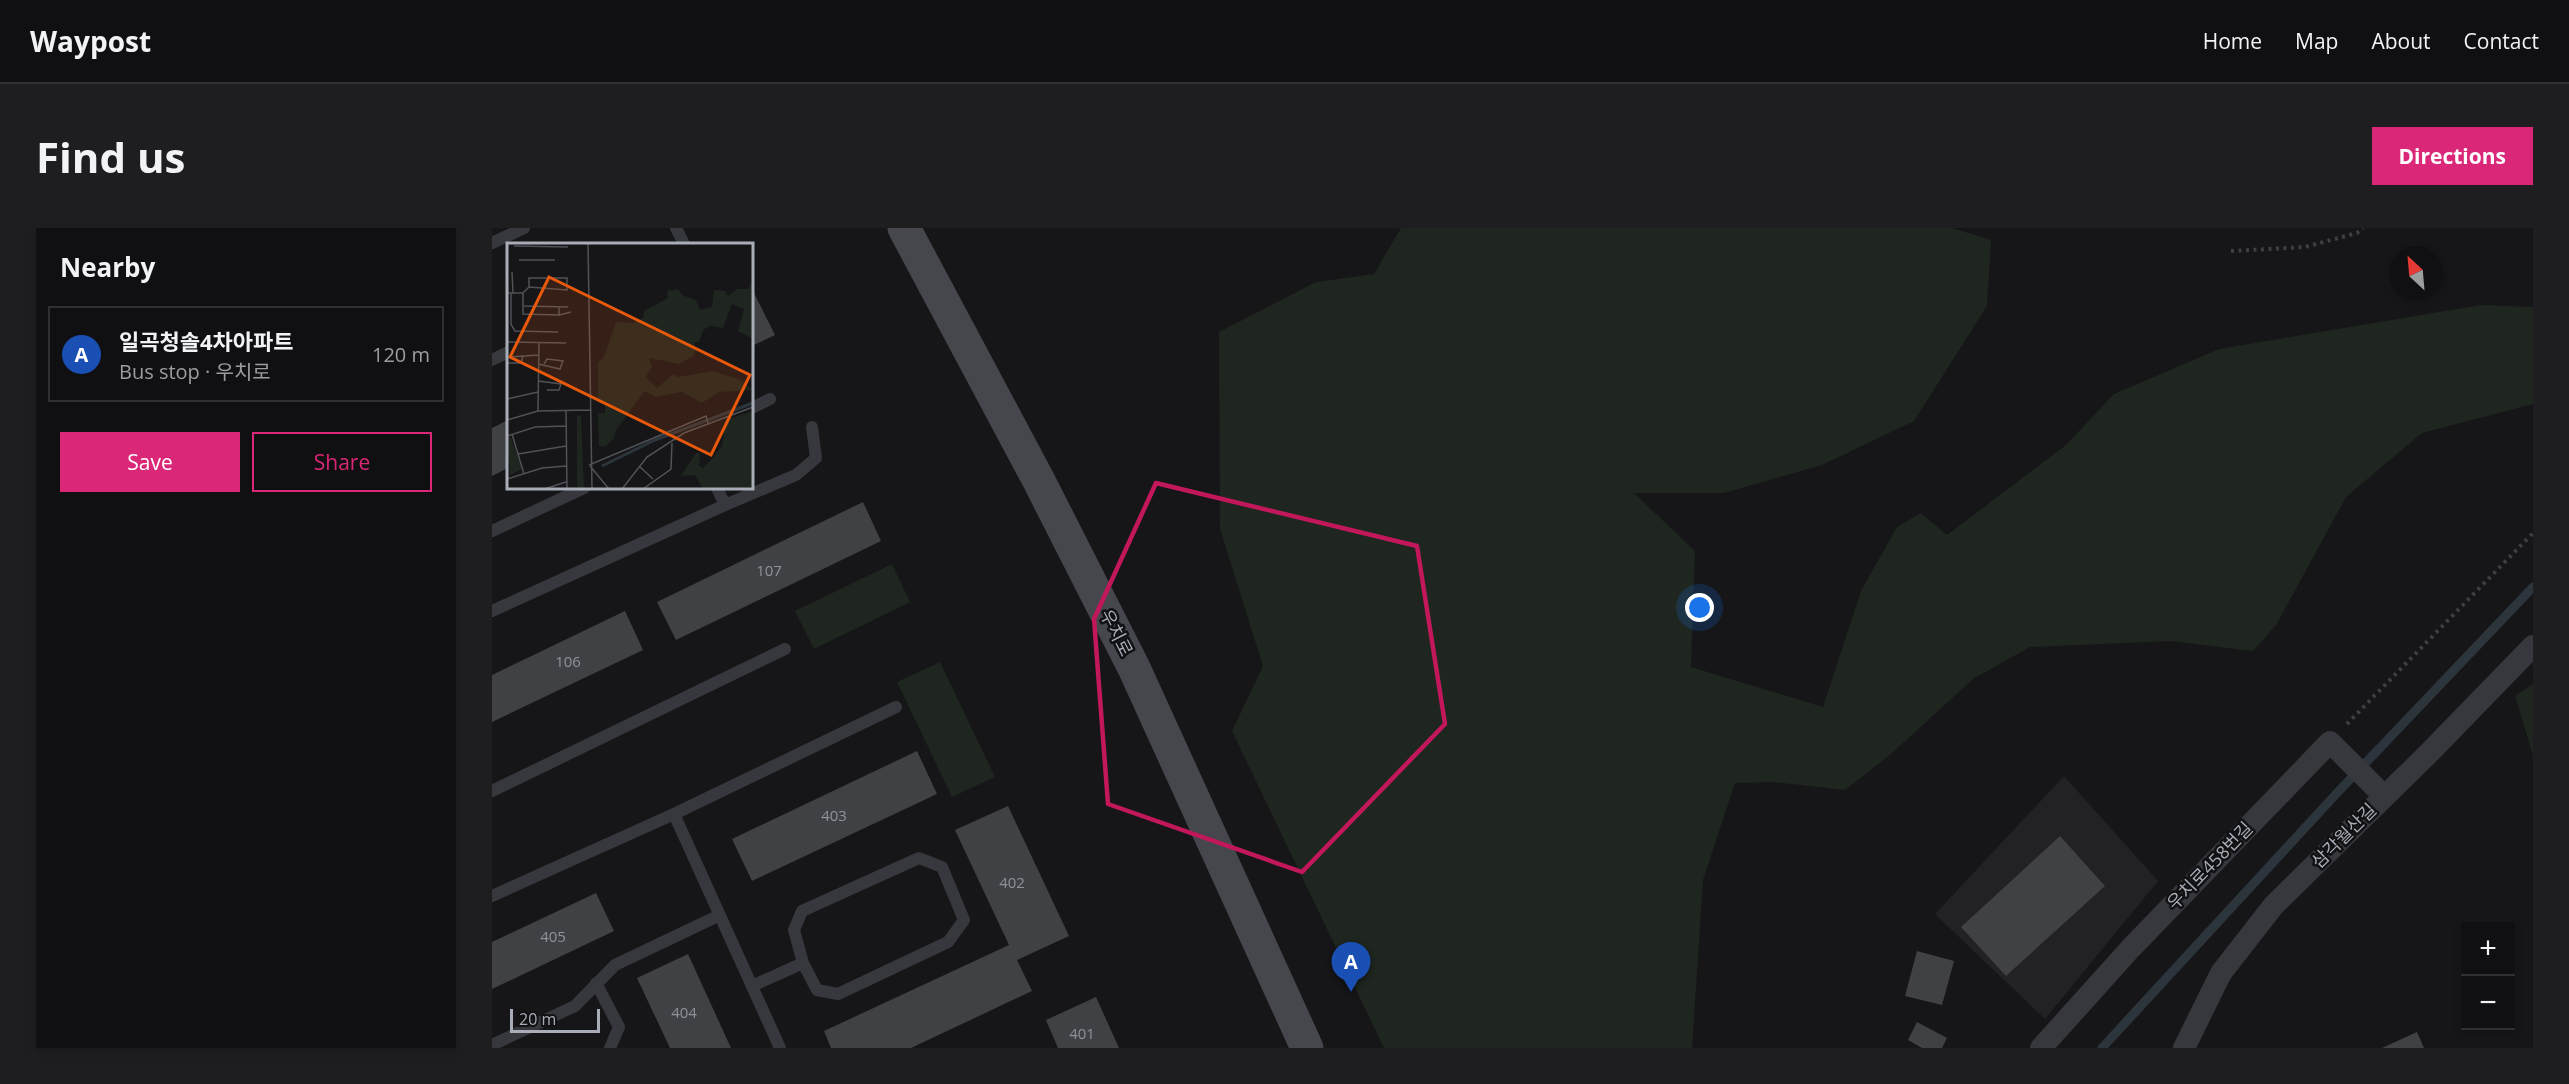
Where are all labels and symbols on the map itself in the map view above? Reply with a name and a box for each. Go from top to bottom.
inset map [507,243,753,489]
north arrow [2389,246,2443,300]
house number: 107 [756,560,782,580]
your location [1685,593,1714,622]
street label: 우치로 [1095,605,1139,660]
house number: 106 [555,651,581,671]
street label: 삼각월산길 [2306,798,2381,873]
house number: 403 [821,805,847,825]
street label: 우치로458번길 [2161,816,2257,915]
house number: 402 [999,872,1025,892]
house number: 405 [540,926,566,946]
pin: A [1332,942,1370,992]
house number: 404 [671,1002,697,1022]
scale bar [510,1006,600,1034]
house number: 401 [1069,1023,1095,1043]

